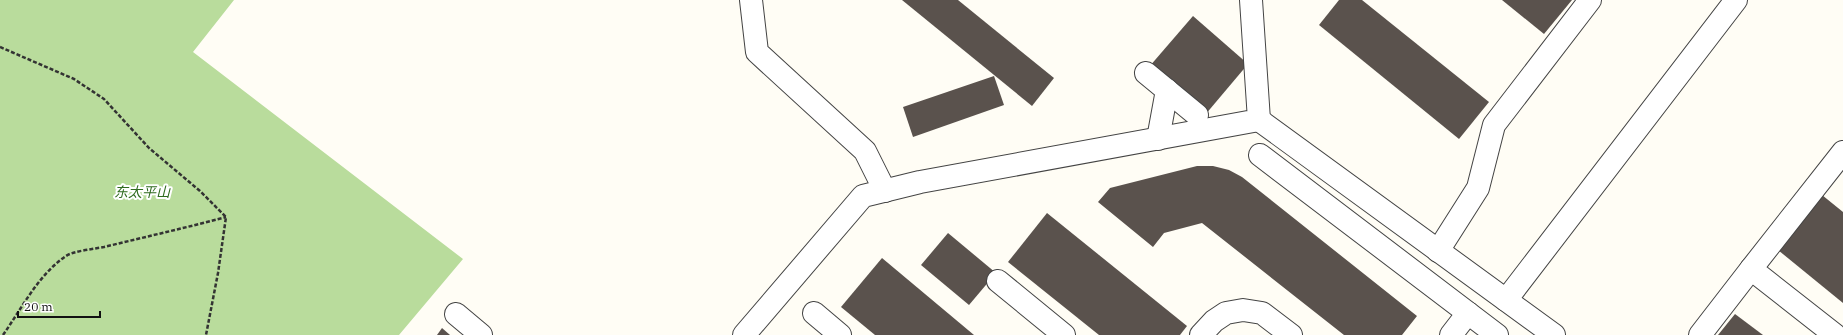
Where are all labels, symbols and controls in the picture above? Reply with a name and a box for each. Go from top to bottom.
park label: 东太平山 [114,183,171,201]
scale bar [18,293,100,319]
text: 20 m [24,299,53,314]

